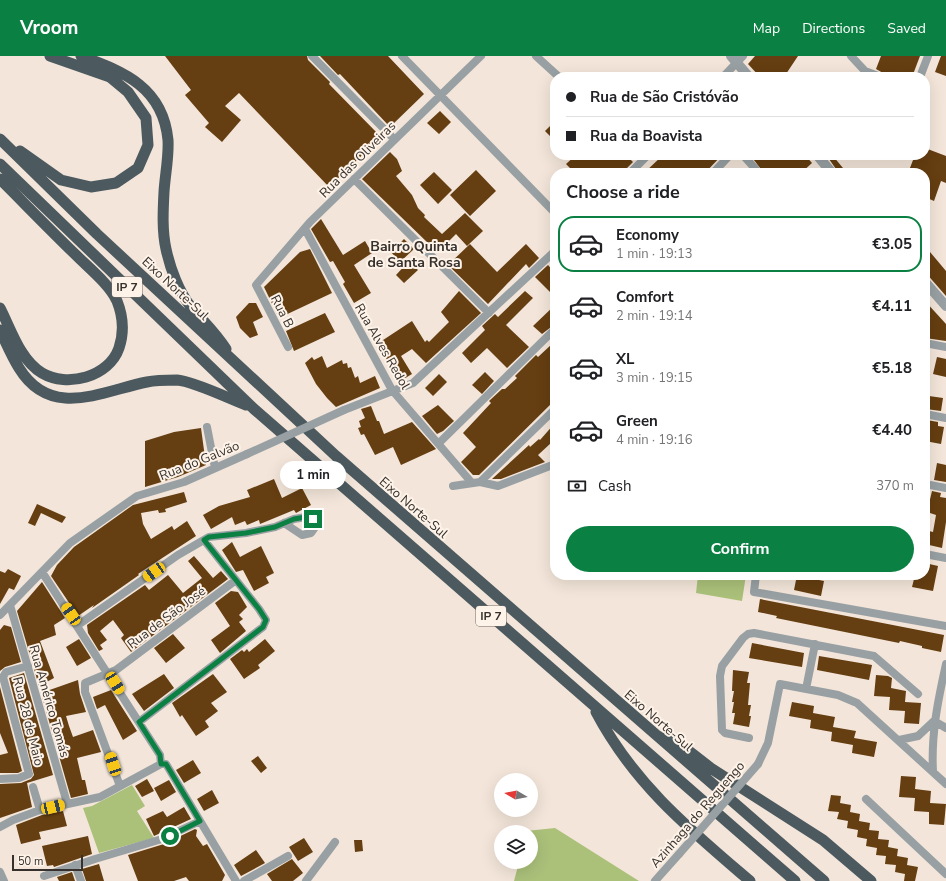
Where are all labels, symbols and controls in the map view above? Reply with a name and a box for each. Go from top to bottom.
text: Vroom [20,15,78,41]
text: Map [753,19,780,38]
text: Directions [802,19,865,38]
text: Saved [887,19,926,38]
text: Rua de São Cristóvão [590,87,739,107]
street label: Rua das Oliveiras [315,117,400,202]
text: Rua da Boavista [590,126,703,146]
text: Choose a ride [566,180,680,204]
text: Economy [616,225,679,245]
icon: car [568,226,604,262]
text: €3.05 [872,234,912,254]
district label: Bairro Quinta de Santa Rosa [367,237,461,272]
text: 1 min · 19:13 [616,245,692,263]
street label: Eixo Norte-Sul [138,253,213,325]
road number: IP 7 [112,277,142,297]
text: Comfort [616,287,673,307]
icon: car [568,288,604,324]
street label: Rua B [266,292,298,331]
text: €4.11 [872,296,912,316]
street label: Rua Alves Redol [350,300,414,393]
text: 2 min · 19:14 [616,307,692,325]
text: XL [616,349,635,369]
icon: car [568,350,604,386]
text: €5.18 [872,358,912,378]
text: 3 min · 19:15 [616,369,692,387]
text: Green [616,411,658,431]
icon: car [568,412,604,448]
text: €4.40 [872,420,912,440]
text: 4 min · 19:16 [616,431,692,449]
street label: Rua do Galvão [157,437,242,485]
callout: 1 min [280,461,346,489]
text: 1 min [296,466,330,484]
street label: Eixo Norte-Sul [375,473,452,543]
icon: cash [566,475,588,497]
text: Cash [598,476,632,496]
text: 370 m [876,477,914,495]
route end [304,510,322,528]
button: Confirm [566,526,914,572]
car [141,560,167,584]
street label: Rua de São José [124,582,210,653]
car [59,601,83,627]
road number: IP 7 [476,606,506,626]
street label: Rua Américo Tomás [24,643,74,760]
car [104,670,126,696]
street label: Rua 28 de Maio [8,675,48,768]
street label: Eixo Norte-Sul [620,686,697,756]
car [104,751,122,777]
street label: Azinhaga do Reguengo [646,758,749,872]
north arrow [494,773,538,817]
map controls [494,773,538,869]
car [40,798,66,816]
button: layers [494,825,538,869]
route start [161,827,179,845]
scale bar [12,853,83,872]
text: 50 m [18,854,43,869]

